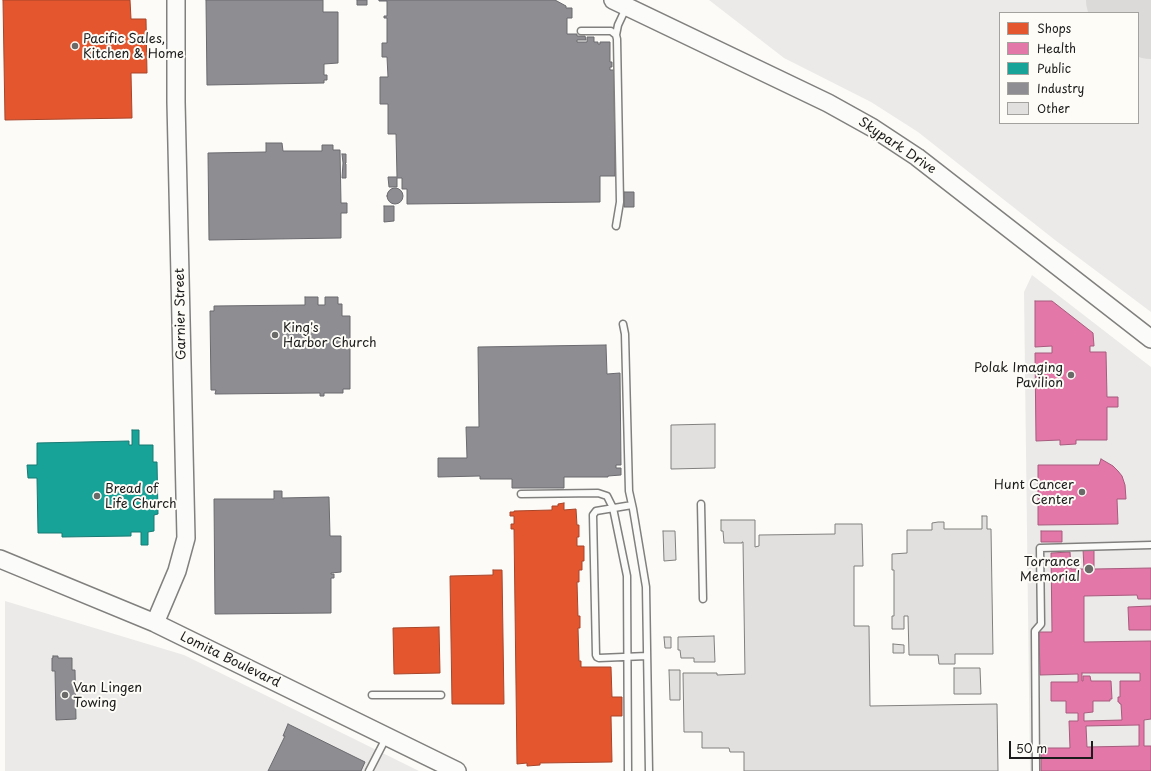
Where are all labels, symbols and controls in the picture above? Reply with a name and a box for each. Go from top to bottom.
legend [999,12,1139,124]
text: Shops [1037,19,1071,37]
place label: Pacific Sales, Kitchen & Home [83,31,184,62]
text: Health [1037,39,1076,57]
marker: Pacific Sales, Kitchen & Home [70,41,80,51]
text: Public [1037,59,1071,77]
text: Industry [1037,79,1084,97]
text: Other [1037,99,1070,117]
street label: Skypark Drive [855,114,939,178]
street label: Garnier Street [172,268,190,360]
place label: King's Harbor Church [283,320,376,351]
marker: King's Harbor Church [270,330,280,340]
place label: Polak Imaging Pavilion [974,360,1063,391]
marker: Polak Imaging Pavilion [1066,370,1076,380]
place label: Hunt Cancer Center [994,477,1074,508]
place label: Bread of Life Church [105,481,177,512]
marker: Hunt Cancer Center [1077,487,1087,497]
marker: Bread of Life Church [92,491,102,501]
place label: Torrance Memorial [1020,554,1080,585]
marker: Torrance Memorial [1083,563,1095,575]
street label: Lomita Boulevard [177,629,283,691]
place label: Van Lingen Towing [73,680,142,711]
marker: Van Lingen Towing [60,690,70,700]
scale bar [1011,733,1095,759]
text: 50 m [1016,739,1047,757]

